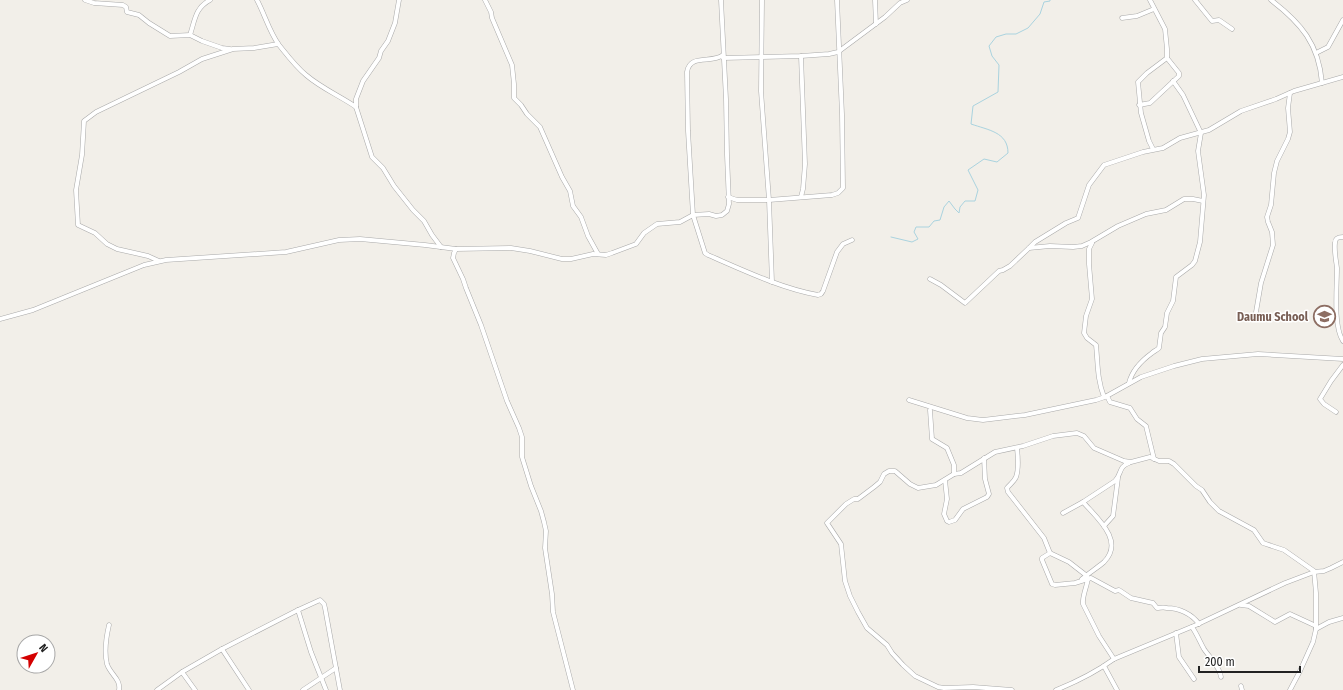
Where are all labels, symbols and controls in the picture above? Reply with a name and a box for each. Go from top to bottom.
school or university icon: Daumu School [1311,304,1337,330]
place label: Daumu School [1237,310,1309,324]
north arrow [16,634,56,674]
text: N [36,641,51,655]
scale bar [1199,648,1300,674]
text: 200 m [1205,655,1235,669]

